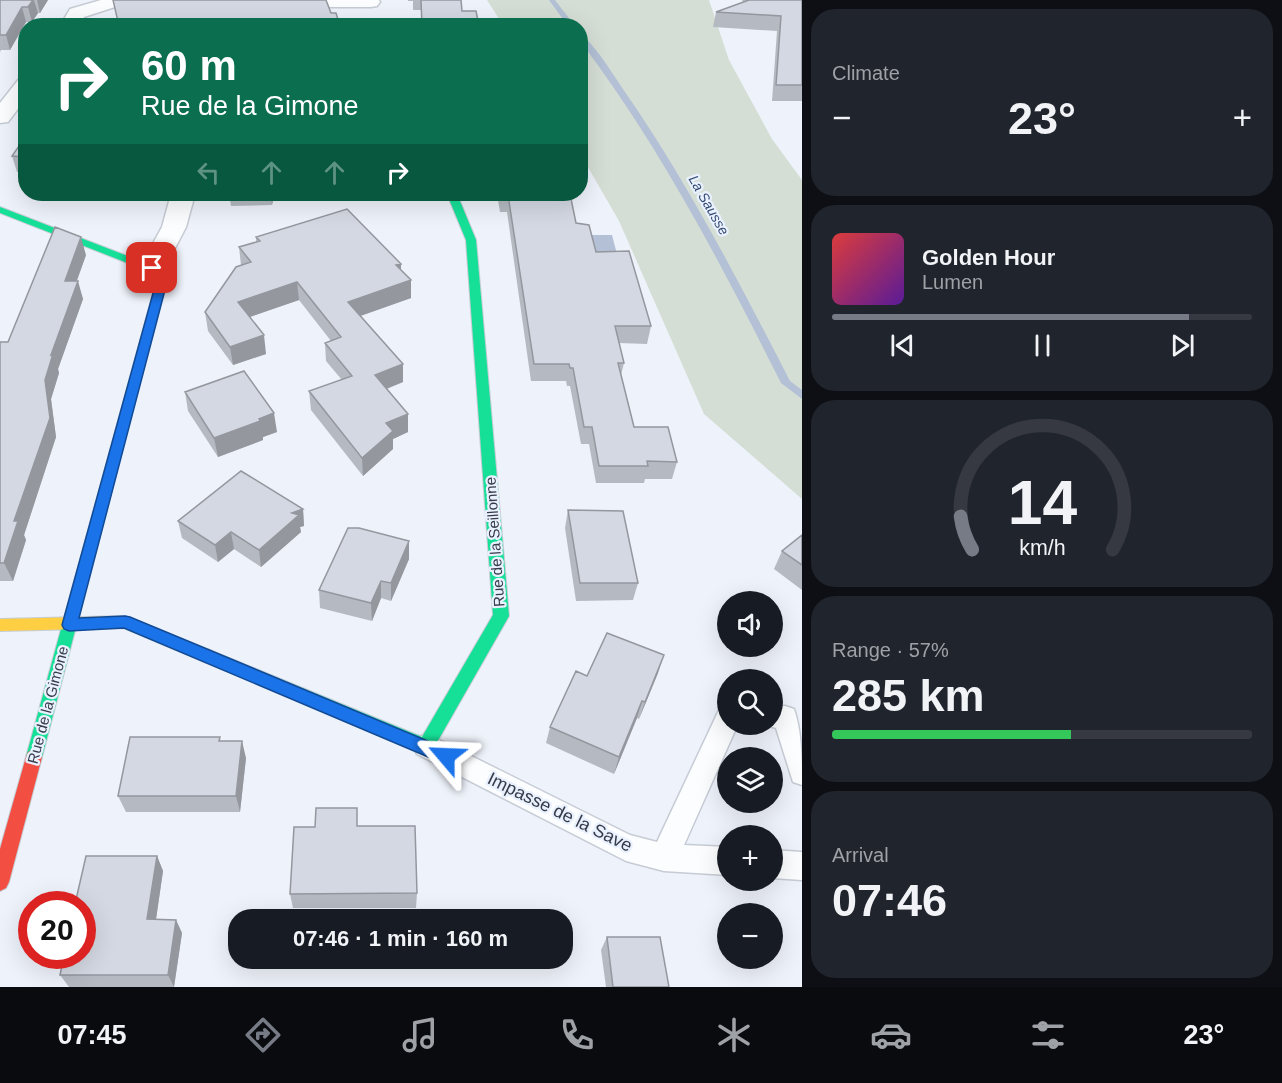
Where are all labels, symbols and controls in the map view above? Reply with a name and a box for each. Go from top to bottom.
icon: right [42,42,120,120]
text: 60 m [141,42,237,89]
text: Climate [832,62,900,84]
text: Rue de la Gimone [141,91,359,121]
text: 23° [1008,93,1076,144]
text: − [832,99,851,136]
text: + [1233,99,1252,136]
icon: left [192,156,225,189]
icon: ahead [255,156,288,189]
icon: ahead [318,156,351,189]
icon: right [381,156,414,189]
water label: La Sausse [686,172,733,238]
pin [126,242,177,293]
text: Golden Hour [922,245,1055,270]
icon: arrive [135,251,168,284]
text: Lumen [922,271,983,293]
icon: previous [886,329,919,362]
icon: pause [1026,329,1059,362]
icon: next [1166,329,1199,362]
text: 14 [1007,469,1077,538]
street label: Rue de la Seillonne [481,477,508,608]
text: km/h [1019,537,1065,561]
map controls [717,591,783,969]
button: sound [717,591,783,657]
text: Range · 57% [832,639,949,661]
street label: Rue de la Gimone [24,644,71,765]
button: search [717,669,783,735]
text: 285 km [832,670,985,721]
position arrow [414,724,478,788]
button: layers [717,747,783,813]
street label: Impasse de la Save [485,768,635,856]
button: + [717,825,783,891]
text: Arrival [832,844,889,866]
text: 07:46 [832,875,947,926]
speed limit sign: 20 [18,891,96,969]
button: − [717,903,783,969]
text: 07:46 · 1 min · 160 m [293,926,508,951]
icon: directions [242,1014,284,1056]
icon: music [399,1014,441,1056]
icon: phone [556,1014,598,1056]
icon: climate [713,1014,755,1056]
icon: car [870,1014,912,1056]
icon: filters [1027,1014,1069,1056]
text: 07:45 [58,1020,127,1050]
text: 23° [1184,1020,1224,1050]

